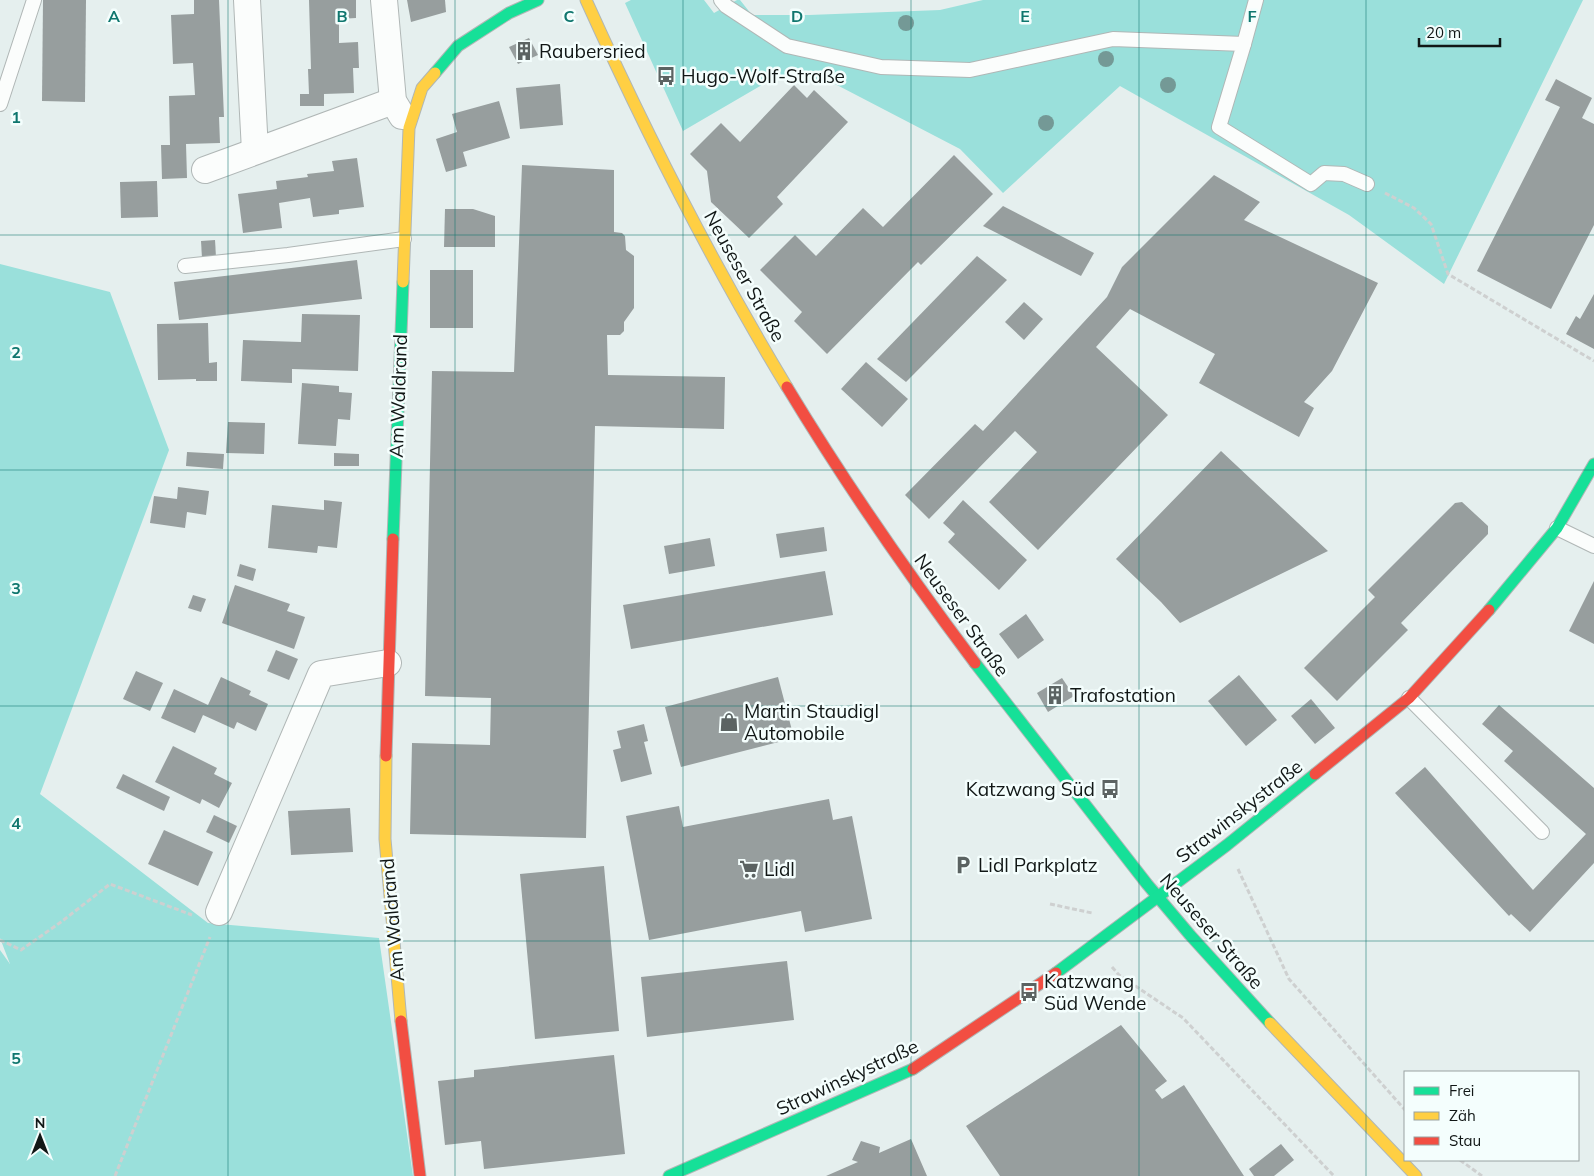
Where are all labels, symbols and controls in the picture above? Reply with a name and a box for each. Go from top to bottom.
text: A [108,6,120,26]
text: B [336,6,348,26]
text: C [564,6,575,26]
text: D [791,6,803,26]
text: E [1020,6,1030,26]
text: F [1247,6,1257,26]
scale bar [1419,15,1500,47]
text: 20 m [1426,23,1461,42]
place label: Raubersried [539,39,646,63]
building icon: Raubersried [513,40,535,62]
place label: Hugo-Wolf-Straße [681,64,845,88]
bus stop icon: Hugo-Wolf-Straße [655,65,677,87]
text: 1 [11,107,21,127]
street label: Neuseser Straße [699,206,791,346]
street label: Am Waldrand [384,334,412,458]
text: 2 [11,342,21,362]
street label: Neuseser Straße [909,549,1015,681]
text: 3 [11,578,21,598]
place label: Trafostation [1070,683,1176,707]
building icon: Trafostation [1044,684,1066,706]
place label: Martin Staudigl Automobile [744,699,879,745]
shop icon: Martin Staudigl Automobile [718,711,740,733]
street label: Strawinskystraße [1171,754,1307,868]
place label: Katzwang Süd [966,777,1095,801]
bus stop icon: Katzwang Süd [1099,778,1121,800]
text: 4 [11,813,21,833]
place label: Lidl Parkplatz [978,853,1098,877]
parking icon: Lidl Parkplatz [952,854,974,876]
street label: Am Waldrand [375,857,409,983]
place label: Lidl [764,857,795,881]
supermarket icon: Lidl [738,858,760,880]
street label: Neuseser Straße [1155,868,1269,994]
place label: Katzwang Süd Wende [1044,969,1146,1015]
bus stop icon: Katzwang Süd Wende [1018,981,1040,1003]
street label: Strawinskystraße [772,1034,922,1120]
text: 5 [11,1048,21,1068]
legend [1404,1071,1579,1161]
text: Frei [1449,1081,1474,1100]
text: Zäh [1449,1106,1476,1125]
north arrow [15,1111,65,1161]
text: N [35,1114,45,1132]
text: Stau [1449,1131,1481,1150]

